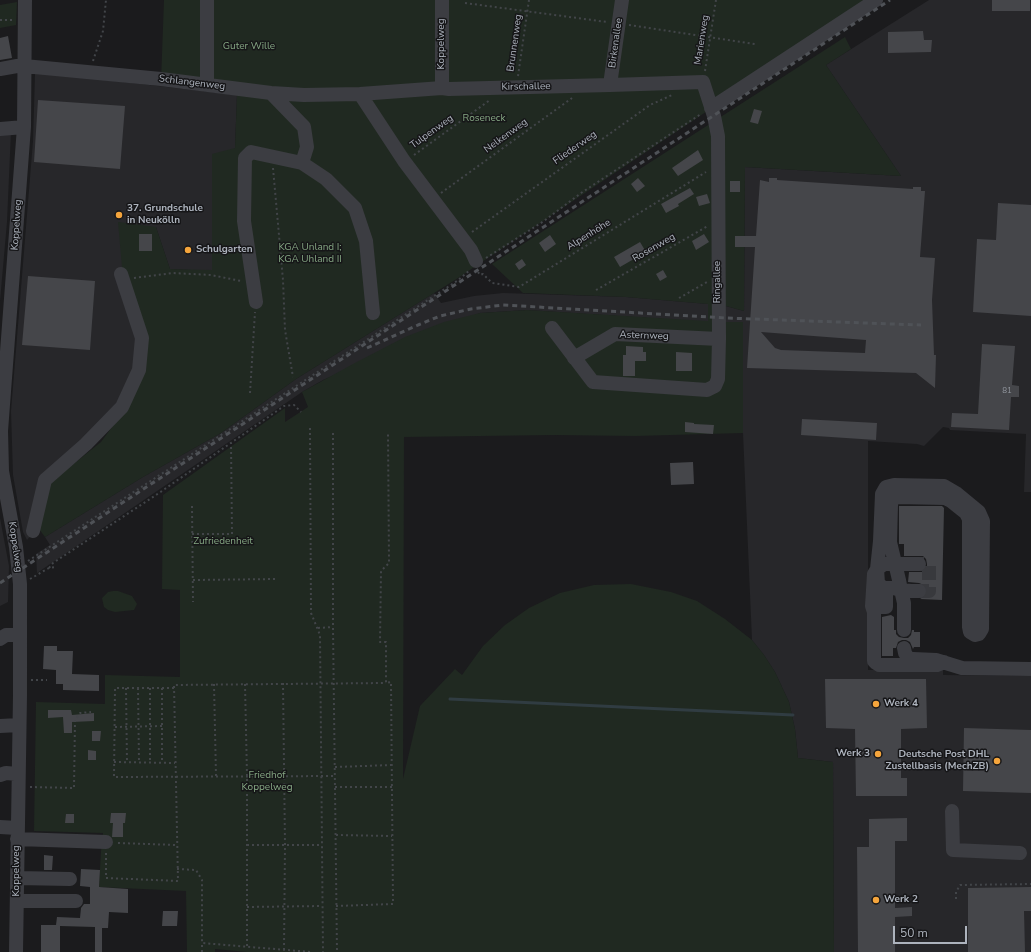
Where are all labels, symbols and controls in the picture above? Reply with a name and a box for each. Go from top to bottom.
street label: Brunnenweg [505,14,525,72]
street label: Marienweg [692,14,712,66]
street label: Birkenallee [607,17,625,69]
street label: Koppelweg [436,18,448,70]
park label: Guter Wille [223,41,275,53]
street label: Schlangenweg [158,73,226,93]
street label: Kirschallee [501,81,551,93]
street label: Tulpenweg [408,112,456,152]
park label: Roseneck [463,113,505,125]
street label: Nelkenweg [482,116,530,156]
street label: Fliederweg [551,129,599,167]
street label: Koppelweg [9,199,25,251]
place label: 37. Grundschule in Neukölln [127,203,203,226]
marker: 37. Grundschule in Neukölln [114,210,124,220]
street label: Alpenhöhe [565,217,613,253]
street label: Rosenweg [630,231,678,265]
park label: KGA Unland I; KGA Uhland II [278,242,342,266]
place label: Schulgarten [196,244,253,256]
marker: Schulgarten [183,245,193,255]
street label: Ringallee [712,261,724,303]
street label: Asternweg [619,329,669,343]
house number: 81 [1002,386,1012,396]
street label: Koppelweg [6,521,24,573]
park label: Zufriedenheit [193,536,253,548]
place label: Werk 4 [884,698,918,710]
marker: Werk 4 [871,699,881,709]
place label: Werk 3 [836,748,870,760]
marker: Werk 3 [873,749,883,759]
place label: Deutsche Post DHL Zustellbasis (MechZB) [886,749,989,772]
marker: Deutsche Post DHL Zustellbasis (MechZB) [992,756,1002,766]
park label: Friedhof Koppelweg [241,770,293,794]
street label: Koppelweg [11,845,23,897]
place label: Werk 2 [884,894,918,906]
marker: Werk 2 [871,895,881,905]
scale bar [895,918,969,944]
text: 50 m [900,925,928,941]

